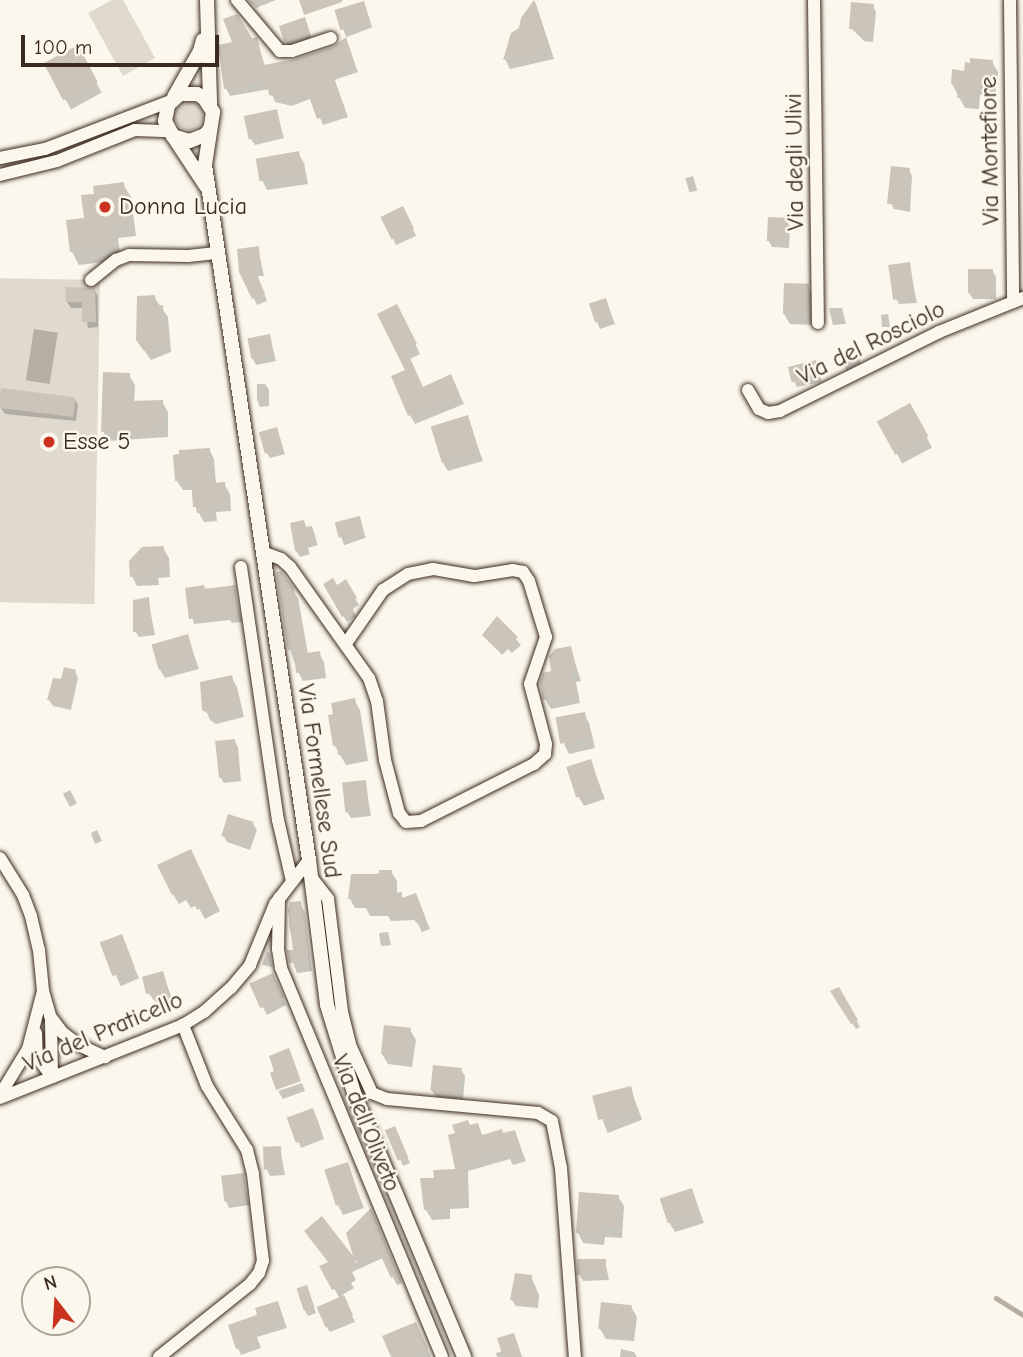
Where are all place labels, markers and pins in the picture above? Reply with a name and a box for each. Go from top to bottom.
place label: Donna Lucia [119,193,247,221]
marker: Donna Lucia [97,199,113,215]
place label: Esse 5 [63,428,130,456]
marker: Esse 5 [41,434,57,450]

